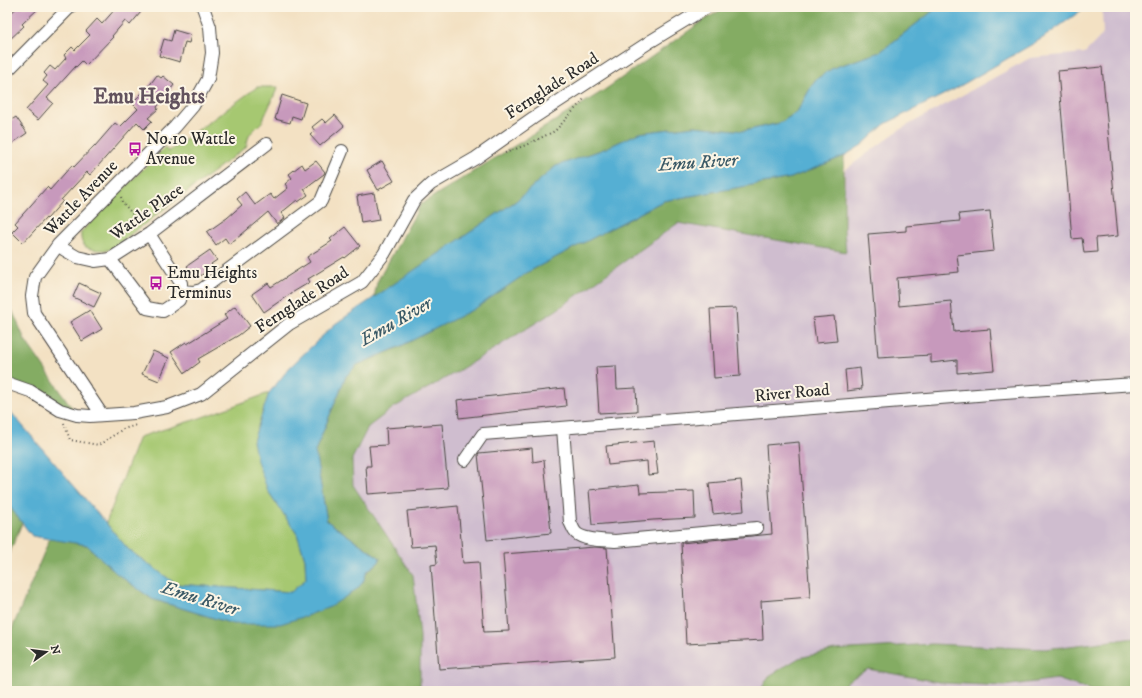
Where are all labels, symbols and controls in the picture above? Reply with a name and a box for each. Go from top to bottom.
street label: Fernglade Road [501,47,603,124]
district label: Emu Heights [93,84,205,110]
place label: No.10 Wattle Avenue [146,128,236,170]
bus stop icon: No.10 Wattle Avenue [127,141,143,157]
water label: Emu River [657,149,740,177]
street label: Wattle Avenue [39,155,123,241]
street label: Wattle Place [105,179,188,246]
street label: Fernglade Road [251,261,353,338]
place label: Emu Heights Terminus [167,262,258,304]
bus stop icon: Emu Heights Terminus [148,275,164,291]
water label: Emu River [355,292,437,352]
street label: River Road [754,379,831,407]
water label: Emu River [158,577,243,622]
north arrow [26,632,66,672]
text: N [47,644,63,656]

